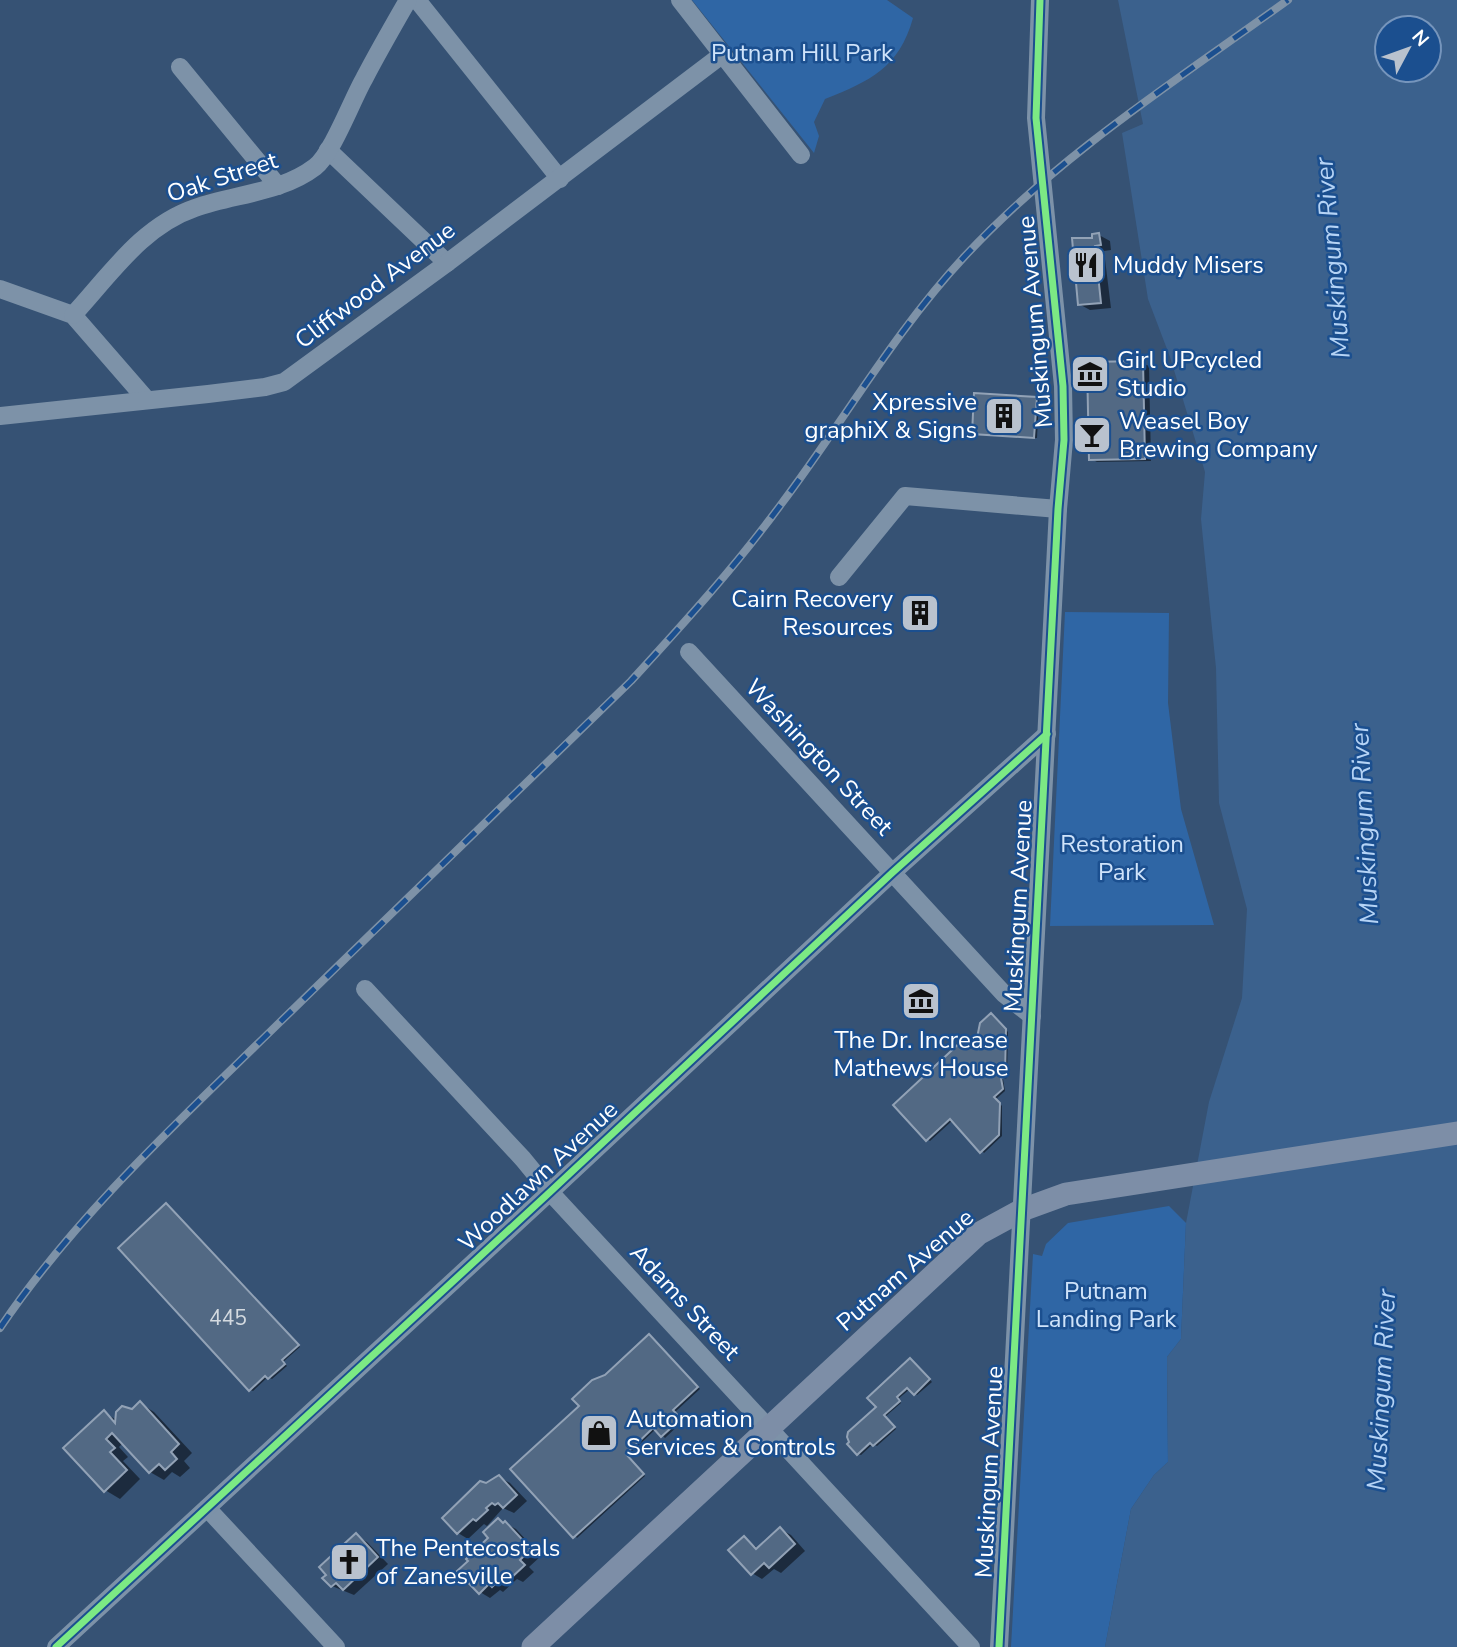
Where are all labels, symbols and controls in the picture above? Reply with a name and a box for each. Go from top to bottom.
north arrow [1373,14,1443,84]
text: N [1406,25,1435,52]
park label: Putnam Hill Park [711,37,894,69]
street label: Oak Street [162,144,282,210]
water label: Muskingum River [1306,155,1359,360]
street label: Cliffwood Avenue [288,214,462,356]
street label: Muskingum Avenue [1010,215,1060,429]
restaurant icon: Muddy Misers [1065,244,1107,286]
place label: Muddy Misers [1113,249,1264,281]
place label: Girl UPcycled Studio [1117,344,1262,404]
museum icon: Girl UPcycled Studio [1069,353,1111,395]
place label: Xpressive graphiX & Signs [804,386,977,446]
building icon: Xpressive graphiX & Signs [983,395,1025,437]
place label: Weasel Boy Brewing Company [1119,405,1318,465]
bar icon: Weasel Boy Brewing Company [1071,414,1113,456]
place label: Cairn Recovery Resources [731,583,894,643]
building icon: Cairn Recovery Resources [899,592,941,634]
street label: Washington Street [738,672,900,843]
water label: Muskingum River [1342,722,1387,926]
street label: Muskingum Avenue [996,799,1040,1013]
park label: Restoration Park [1060,828,1184,888]
museum icon: The Dr. Increase Mathews House [900,980,942,1022]
place label: The Dr. Increase Mathews House [834,1024,1008,1084]
street label: Woodlawn Avenue [451,1094,625,1258]
street label: Putnam Avenue [830,1202,980,1338]
street label: Adams Street [623,1237,748,1367]
park label: Putnam Landing Park [1036,1275,1177,1335]
water label: Muskingum River [1359,1288,1404,1492]
house number: 445 [209,1304,247,1332]
street label: Muskingum Avenue [967,1365,1011,1579]
place label: Automation Services & Controls [626,1403,836,1463]
shop icon: Automation Services & Controls [578,1412,620,1454]
place label: The Pentecostals of Zanesville [376,1532,560,1592]
church icon: The Pentecostals of Zanesville [328,1541,370,1583]

